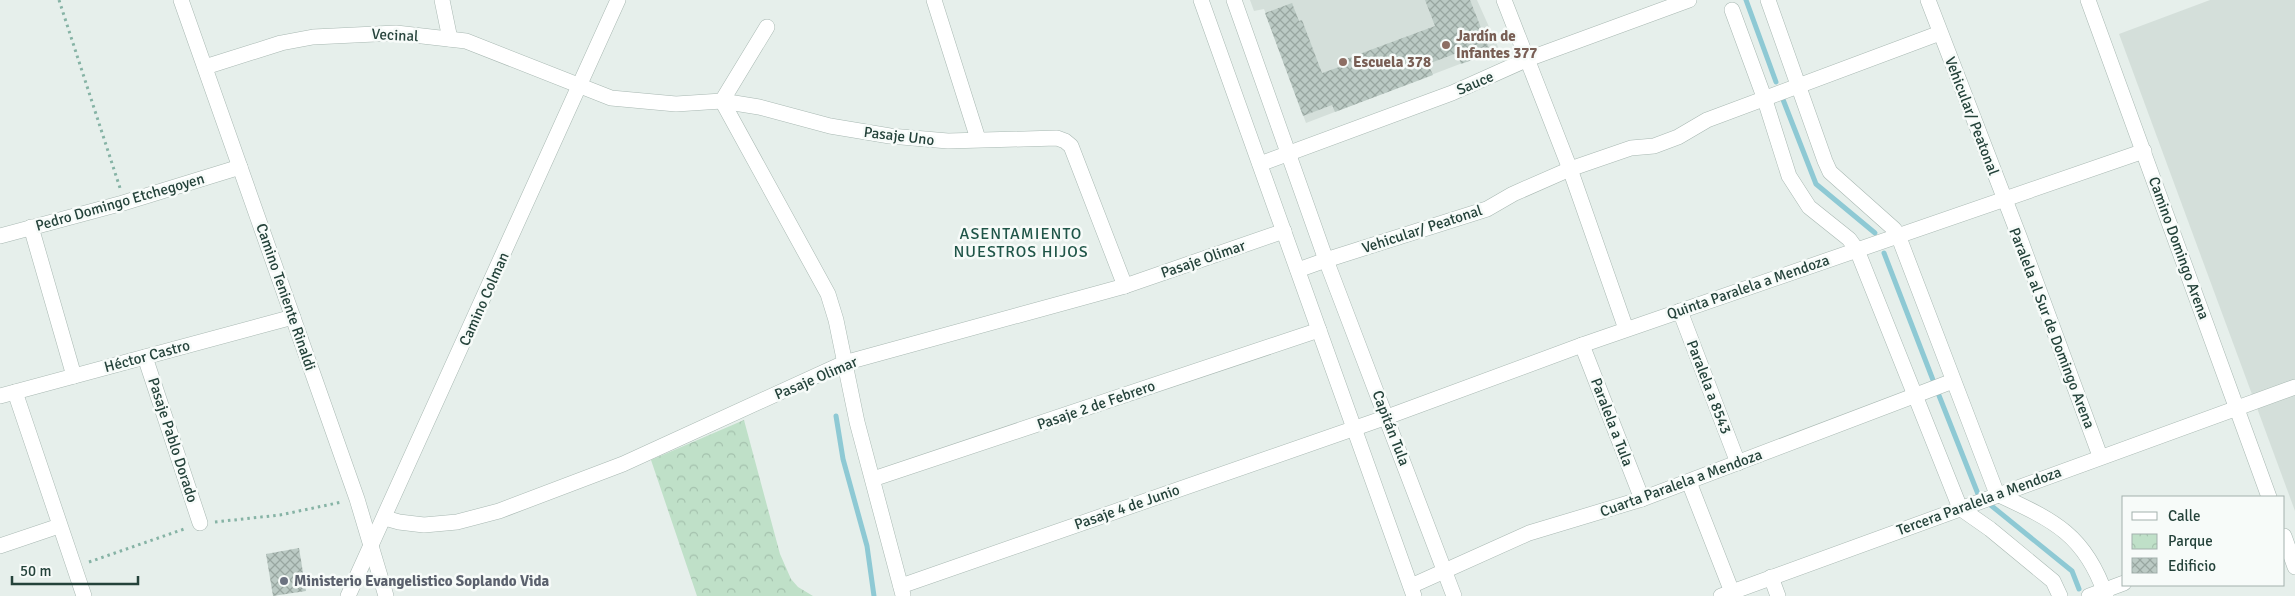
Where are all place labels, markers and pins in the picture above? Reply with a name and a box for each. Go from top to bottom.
place label: Jardín de Infantes 377 [1456,27,1537,62]
marker: Jardín de Infantes 377 [1440,39,1452,51]
place label: Escuela 378 [1353,53,1431,71]
marker: Escuela 378 [1337,56,1349,68]
place label: Ministerio Evangelistico Soplando Vida [294,572,550,590]
marker: Ministerio Evangelistico Soplando Vida [278,575,290,587]

